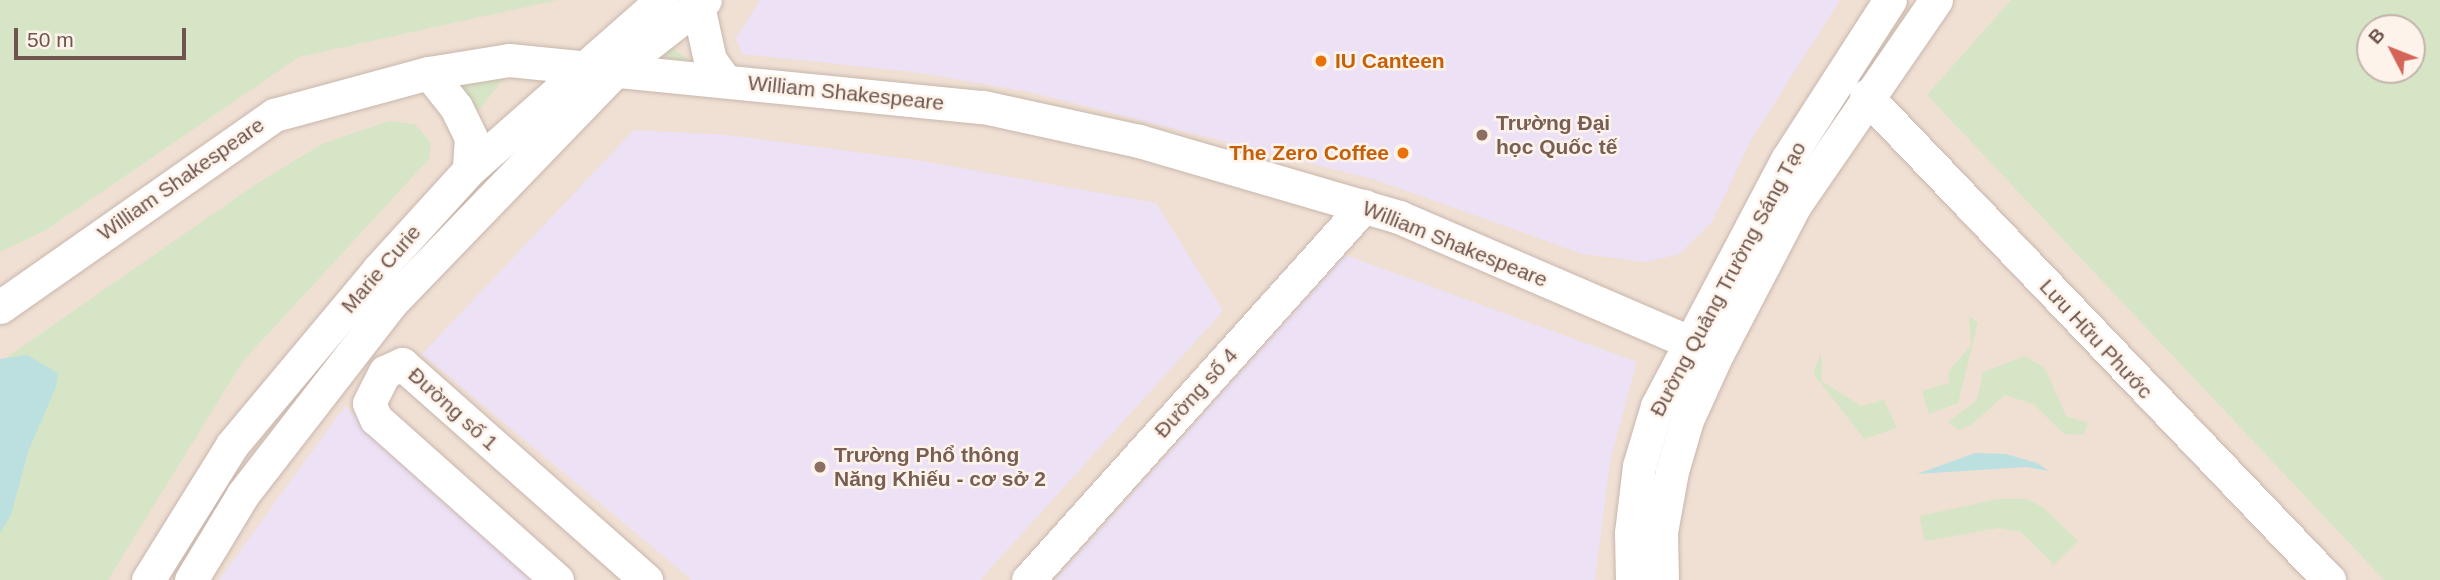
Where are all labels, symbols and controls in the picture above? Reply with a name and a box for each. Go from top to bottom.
scale bar [18,14,189,58]
north arrow [2356,14,2426,84]
text: B [2364,24,2389,48]
text: 50 m [27,28,74,51]
place label: IU Canteen [1335,48,1445,74]
marker: IU Canteen [1313,53,1329,69]
street label: William Shakespeare [747,70,945,116]
place label: Trường Đại học Quốc tế [1496,110,1617,160]
street label: William Shakespeare [93,112,269,246]
marker: Trường Đại học Quốc tế [1474,127,1490,143]
street label: Đường Quảng Trường Sáng Tạo [1645,137,1811,421]
place label: The Zero Coffee [1229,140,1389,166]
marker: The Zero Coffee [1395,145,1411,161]
street label: William Shakespeare [1359,195,1551,293]
street label: Marie Curie [336,220,426,318]
street label: Lưu Hữu Phước [2034,274,2158,404]
street label: Đường số 4 [1149,343,1243,443]
street label: Đường số 1 [403,362,503,456]
place label: Trường Phổ thông Năng Khiếu - cơ sở 2 [834,442,1046,492]
marker: Trường Phổ thông Năng Khiếu - cơ sở 2 [812,459,828,475]

